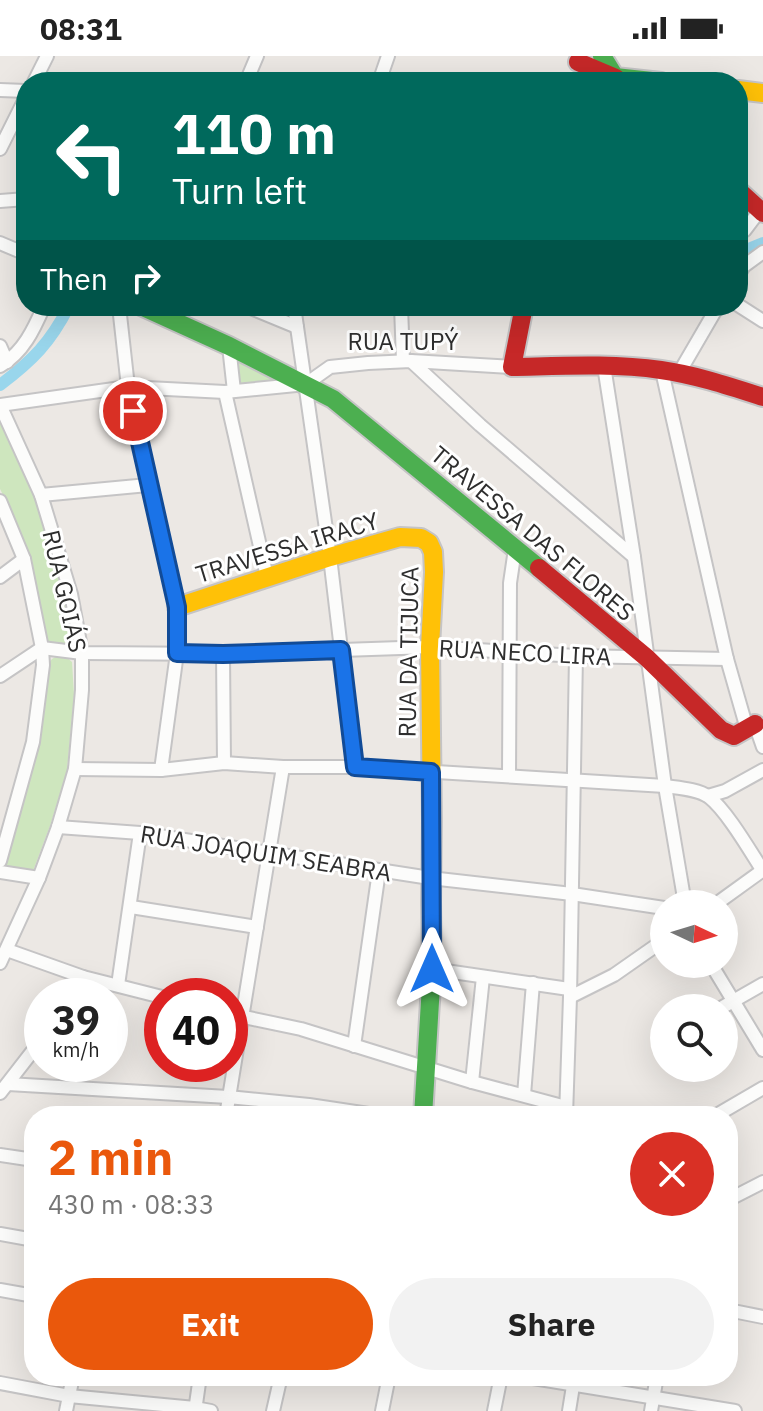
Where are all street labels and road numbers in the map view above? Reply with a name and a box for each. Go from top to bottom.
street label: RUA TUPÝ [348,325,458,357]
street label: TRAVESSA DAS FLORES [424,438,642,628]
street label: TRAVESSA IRACY [192,504,382,590]
street label: RUA GOIÁS [35,527,95,655]
street label: RUA DA TIJUCA [391,566,425,738]
street label: RUA NECO LIRA [438,632,612,672]
street label: RUA JOAQUIM SEABRA [138,817,394,889]

